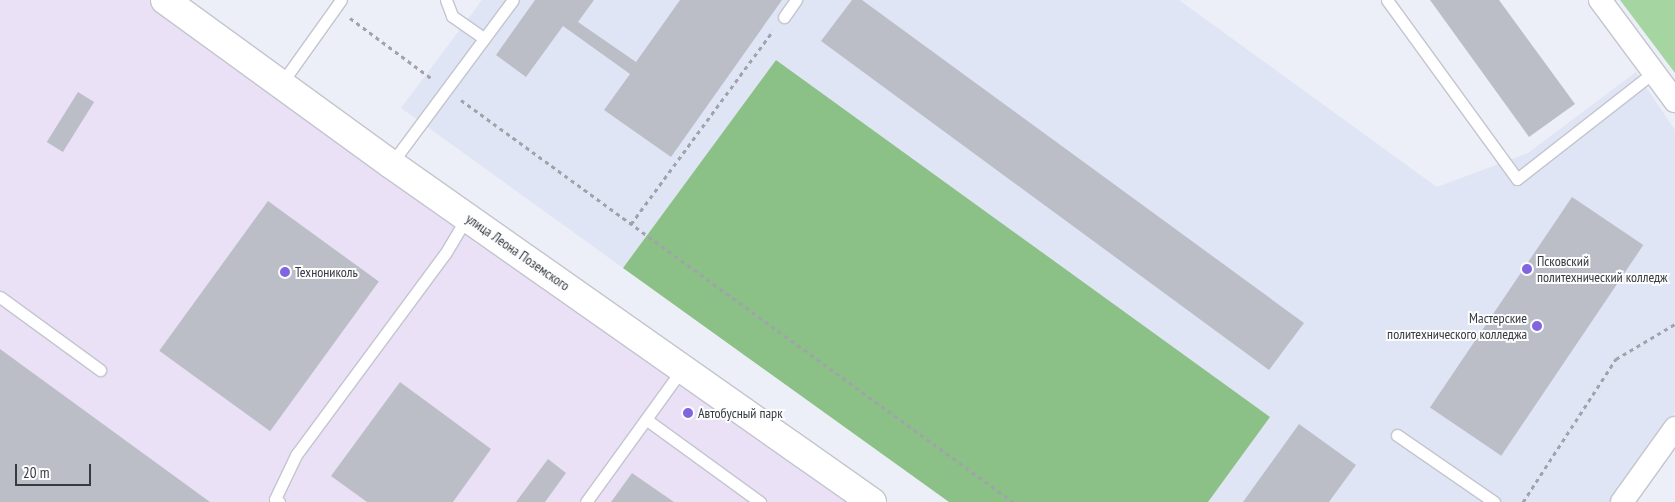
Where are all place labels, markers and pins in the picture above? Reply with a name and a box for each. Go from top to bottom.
place label: Псковский политехнический колледж [1537,253,1668,286]
marker: Псковский политехнический колледж [1521,263,1533,275]
place label: Технониколь [295,264,358,280]
marker: Технониколь [279,266,291,278]
place label: Мастерские политехнического колледжа [1387,310,1527,342]
marker: Мастерские политехнического колледжа [1531,320,1543,332]
place label: Автобусный парк [698,405,783,421]
marker: Автобусный парк [682,407,694,419]

